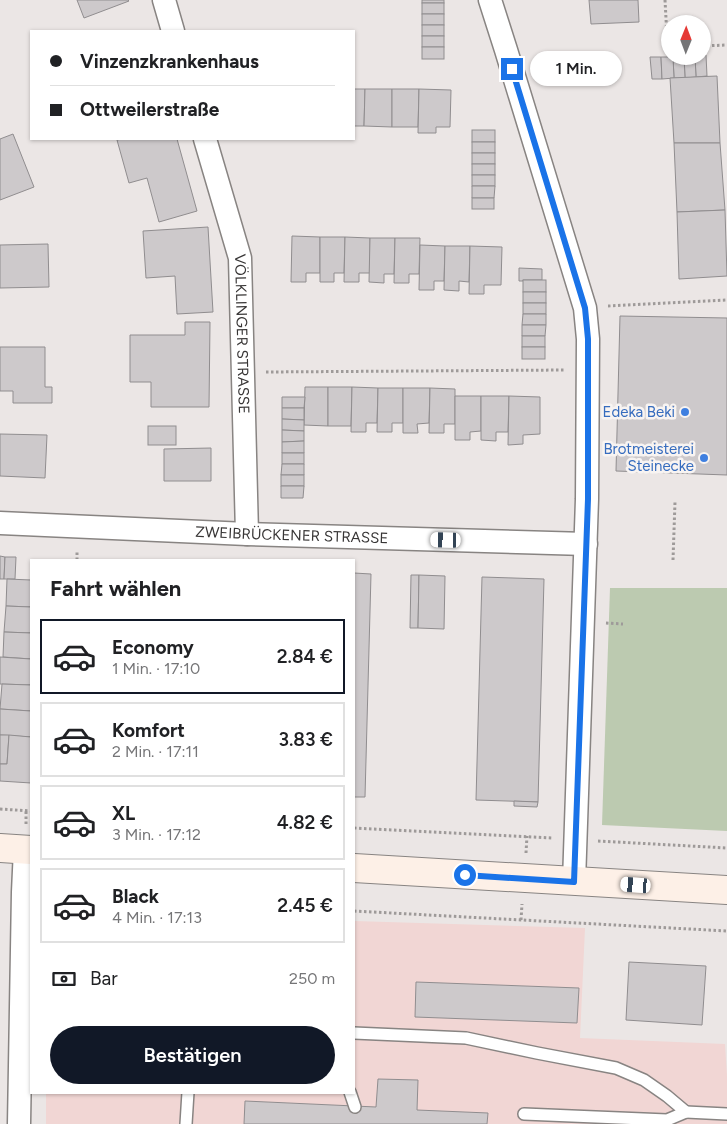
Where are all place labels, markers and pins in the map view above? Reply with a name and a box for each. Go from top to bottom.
place label: Edeka Beki [603,403,675,421]
marker: Edeka Beki [679,406,691,418]
place label: Brotmeisterei Steinecke [603,440,694,475]
marker: Brotmeisterei Steinecke [698,452,710,464]

